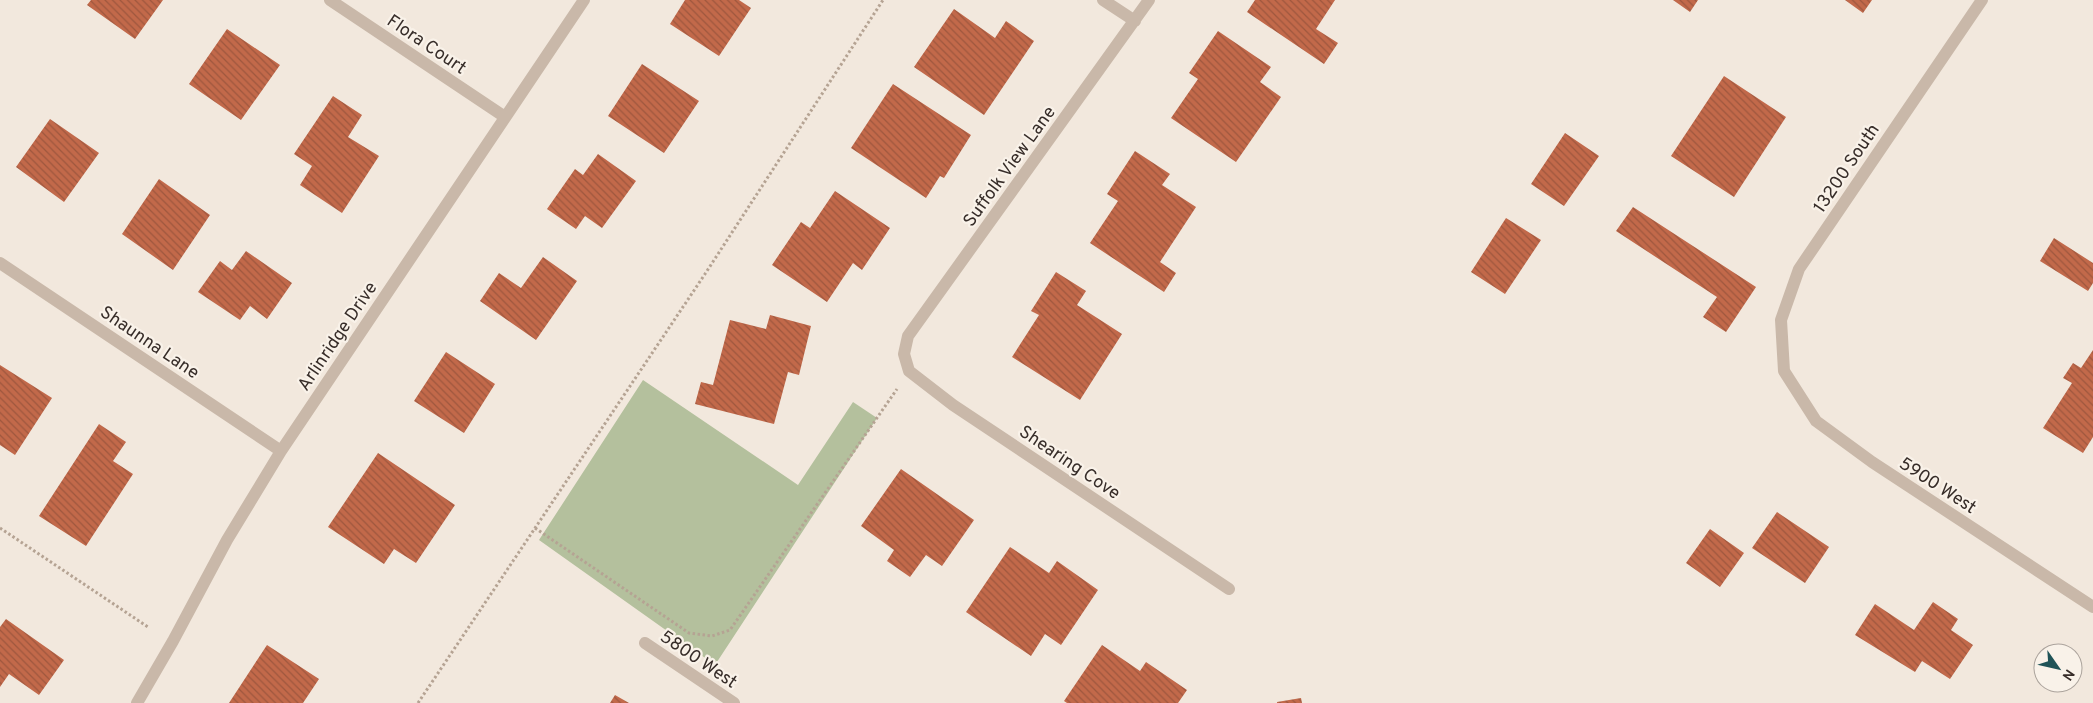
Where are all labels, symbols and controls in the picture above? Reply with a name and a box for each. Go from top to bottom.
street label: Flora Court [382,10,470,80]
street label: Suffolk View Lane [959,102,1062,232]
street label: 13200 South [1809,120,1885,218]
street label: Arlinridge Drive [293,278,383,396]
street label: Shaunna Lane [95,302,203,385]
street label: Shearing Cove [1014,421,1124,506]
street label: 5900 West [1894,453,1980,520]
street label: 5800 West [655,626,741,694]
north arrow [2033,643,2083,693]
text: N [2058,666,2077,683]

